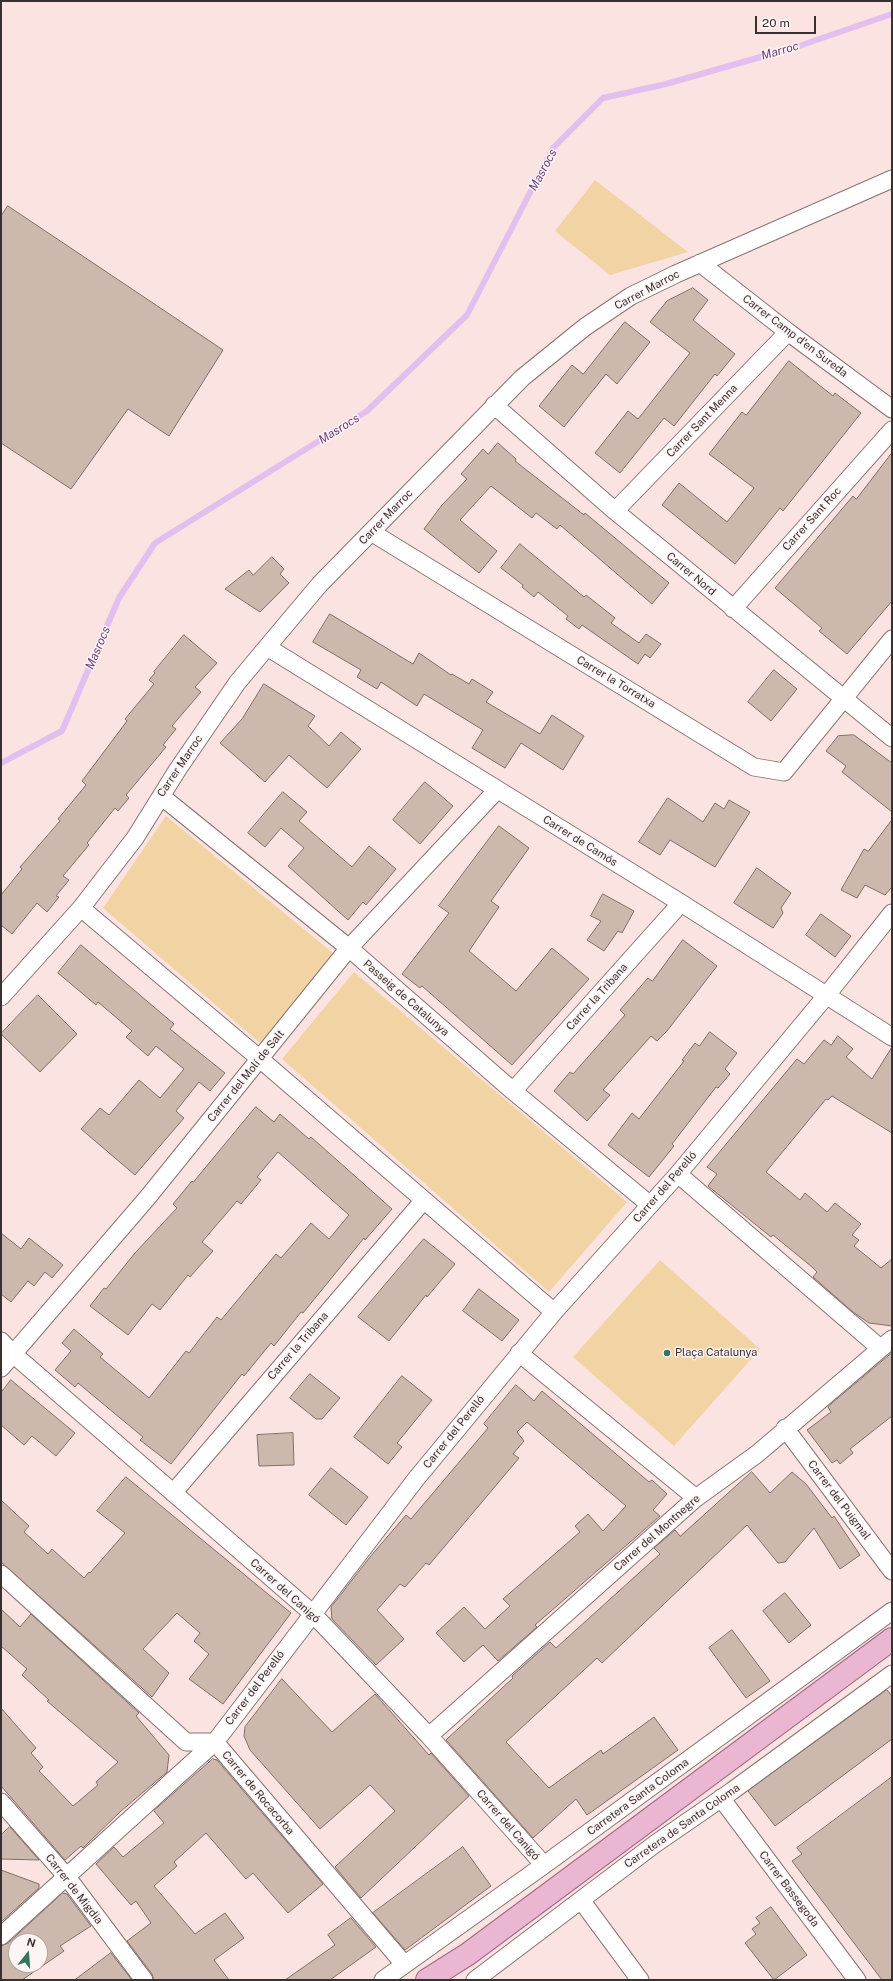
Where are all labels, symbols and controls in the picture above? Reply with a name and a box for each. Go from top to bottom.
scale bar [757,8,818,34]
text: 20 m [762,16,790,30]
water label: Marroc [760,39,800,63]
water label: Masrocs [526,147,560,193]
street label: Carrer Marroc [612,267,682,313]
street label: Carrer Camp d'en Sureda [740,292,850,380]
street label: Carrer Sant Menna [664,382,740,460]
water label: Masrocs [316,411,362,447]
street label: Carrer Sant Roc [780,484,844,554]
street label: Carrer Marroc [356,487,416,547]
street label: Carrer Nord [664,549,718,599]
water label: Masrocs [83,624,113,672]
street label: Carrer la Torratxa [574,653,658,711]
street label: Carrer Marroc [154,733,206,799]
street label: Carrer de Camós [540,813,620,869]
street label: Passeig de Catalunya [360,957,452,1039]
street label: Carrer la Tribana [563,961,631,1033]
street label: Carrer del Molí de Salt [205,1027,287,1125]
street label: Carrer del Perelló [630,1149,700,1225]
street label: Carrer la Tribana [265,1309,331,1383]
place label: Plaça Catalunya [675,1346,757,1360]
marker: Plaça Catalunya [662,1348,672,1358]
street label: Carrer del Perelló [421,1393,487,1471]
street label: Carrer del Puigmal [805,1458,873,1542]
street label: Carrer del Montnegre [611,1492,703,1574]
street label: Carrer del Canigó [247,1556,323,1626]
street label: Carrer del Perelló [223,1648,287,1728]
street label: Carrer de Rocacorba [219,1748,297,1838]
street label: Carretera Santa Coloma [585,1756,691,1838]
street label: Carretera de Santa Coloma [622,1781,742,1871]
street label: Carrer del Canigó [474,1787,542,1863]
street label: Carrer Bassegoda [756,1848,822,1930]
street label: Carrer de Migdia [43,1851,105,1927]
north arrow [8,1933,48,1973]
text: N [25,1935,37,1949]

